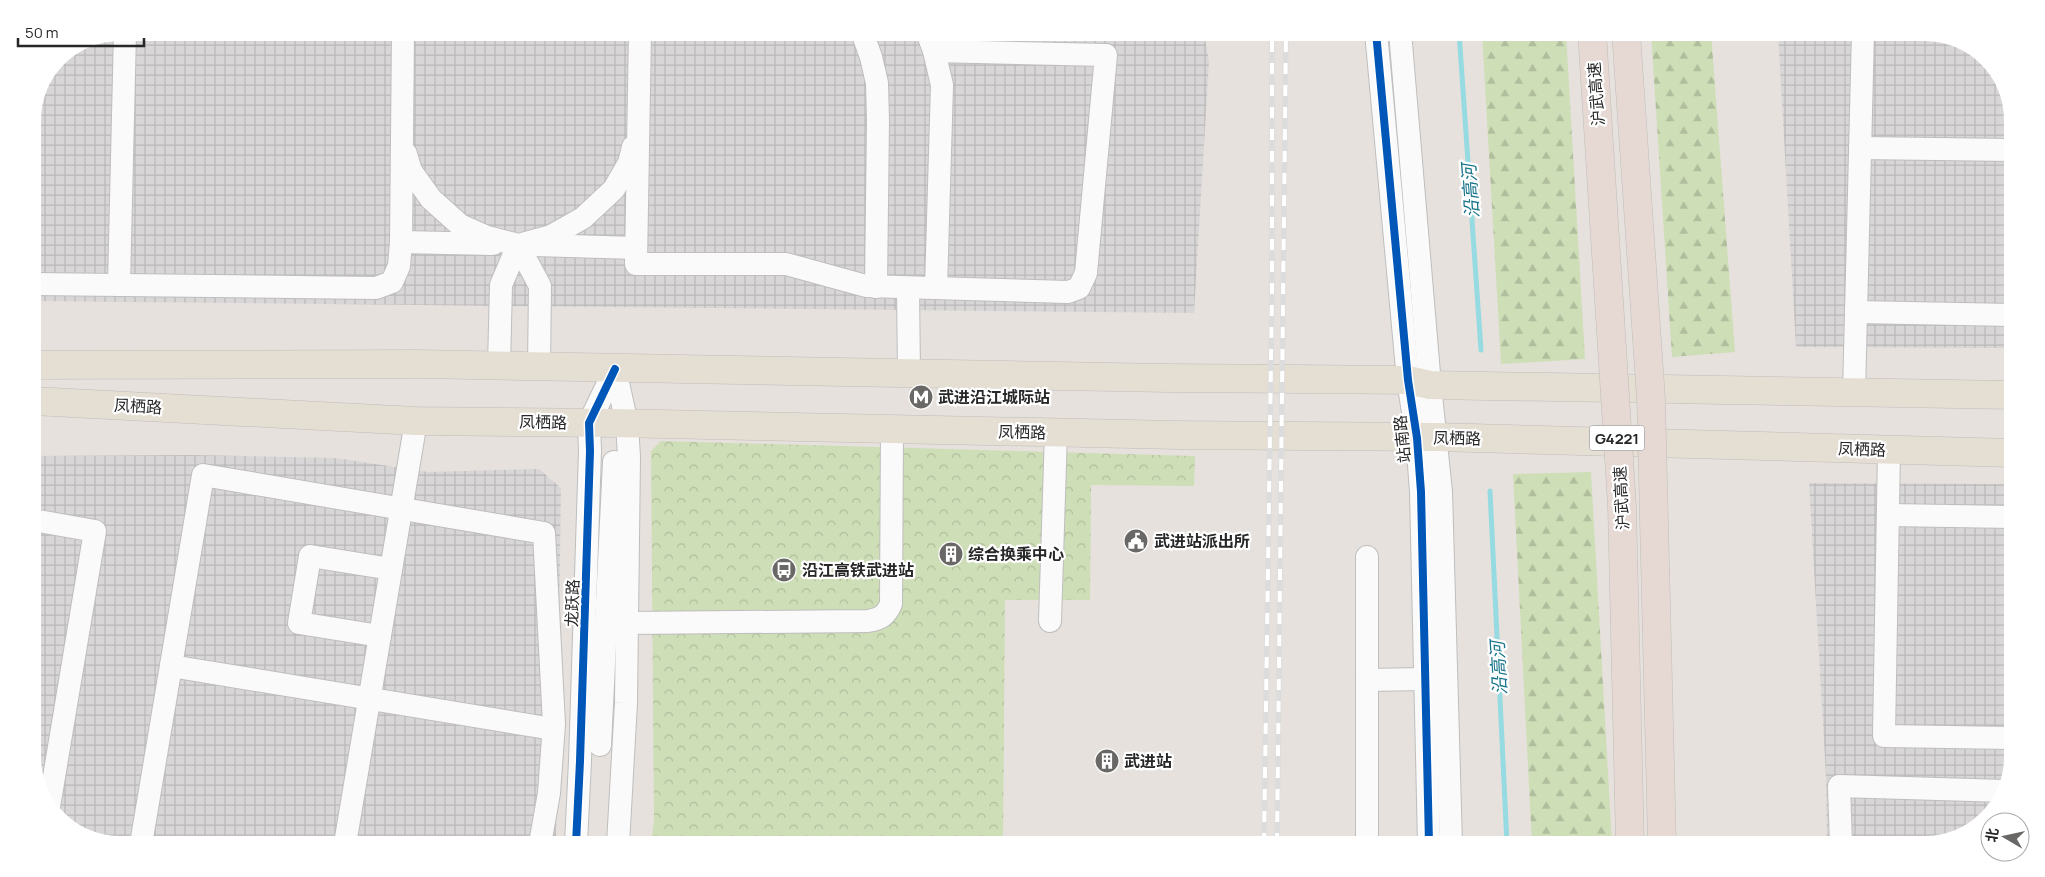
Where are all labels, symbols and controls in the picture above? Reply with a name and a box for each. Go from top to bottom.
scale bar [18,15,144,47]
text: 50 m [25,22,59,43]
street label: 沪武高速 [1583,61,1609,127]
water label: 沿高河 [1456,160,1484,219]
metro station icon: 武进沿江城际站 [908,384,934,410]
place label: 武进沿江城际站 [938,386,1050,408]
street label: 凤栖路 [113,394,163,418]
street label: 凤栖路 [519,411,567,433]
street label: 站南路 [1389,414,1415,464]
street label: 凤栖路 [998,421,1046,443]
road number: G4221 [1590,426,1644,450]
street label: 凤栖路 [1433,427,1481,449]
street label: 凤栖路 [1838,437,1886,461]
street label: 沪武高速 [1608,465,1634,531]
public building icon: 武进站派出所 [1123,528,1149,554]
place label: 武进站派出所 [1154,530,1250,552]
building icon: 综合换乘中心 [938,541,964,567]
place label: 综合换乘中心 [968,543,1064,565]
bus stop icon: 沿江高铁武进站 [771,557,797,583]
place label: 沿江高铁武进站 [802,559,914,581]
street label: 龙跃路 [560,579,584,627]
water label: 沿高河 [1484,637,1511,696]
building icon: 武进站 [1094,748,1120,774]
place label: 武进站 [1124,750,1172,772]
north arrow [1980,812,2030,862]
text: 北 [1981,826,2002,843]

